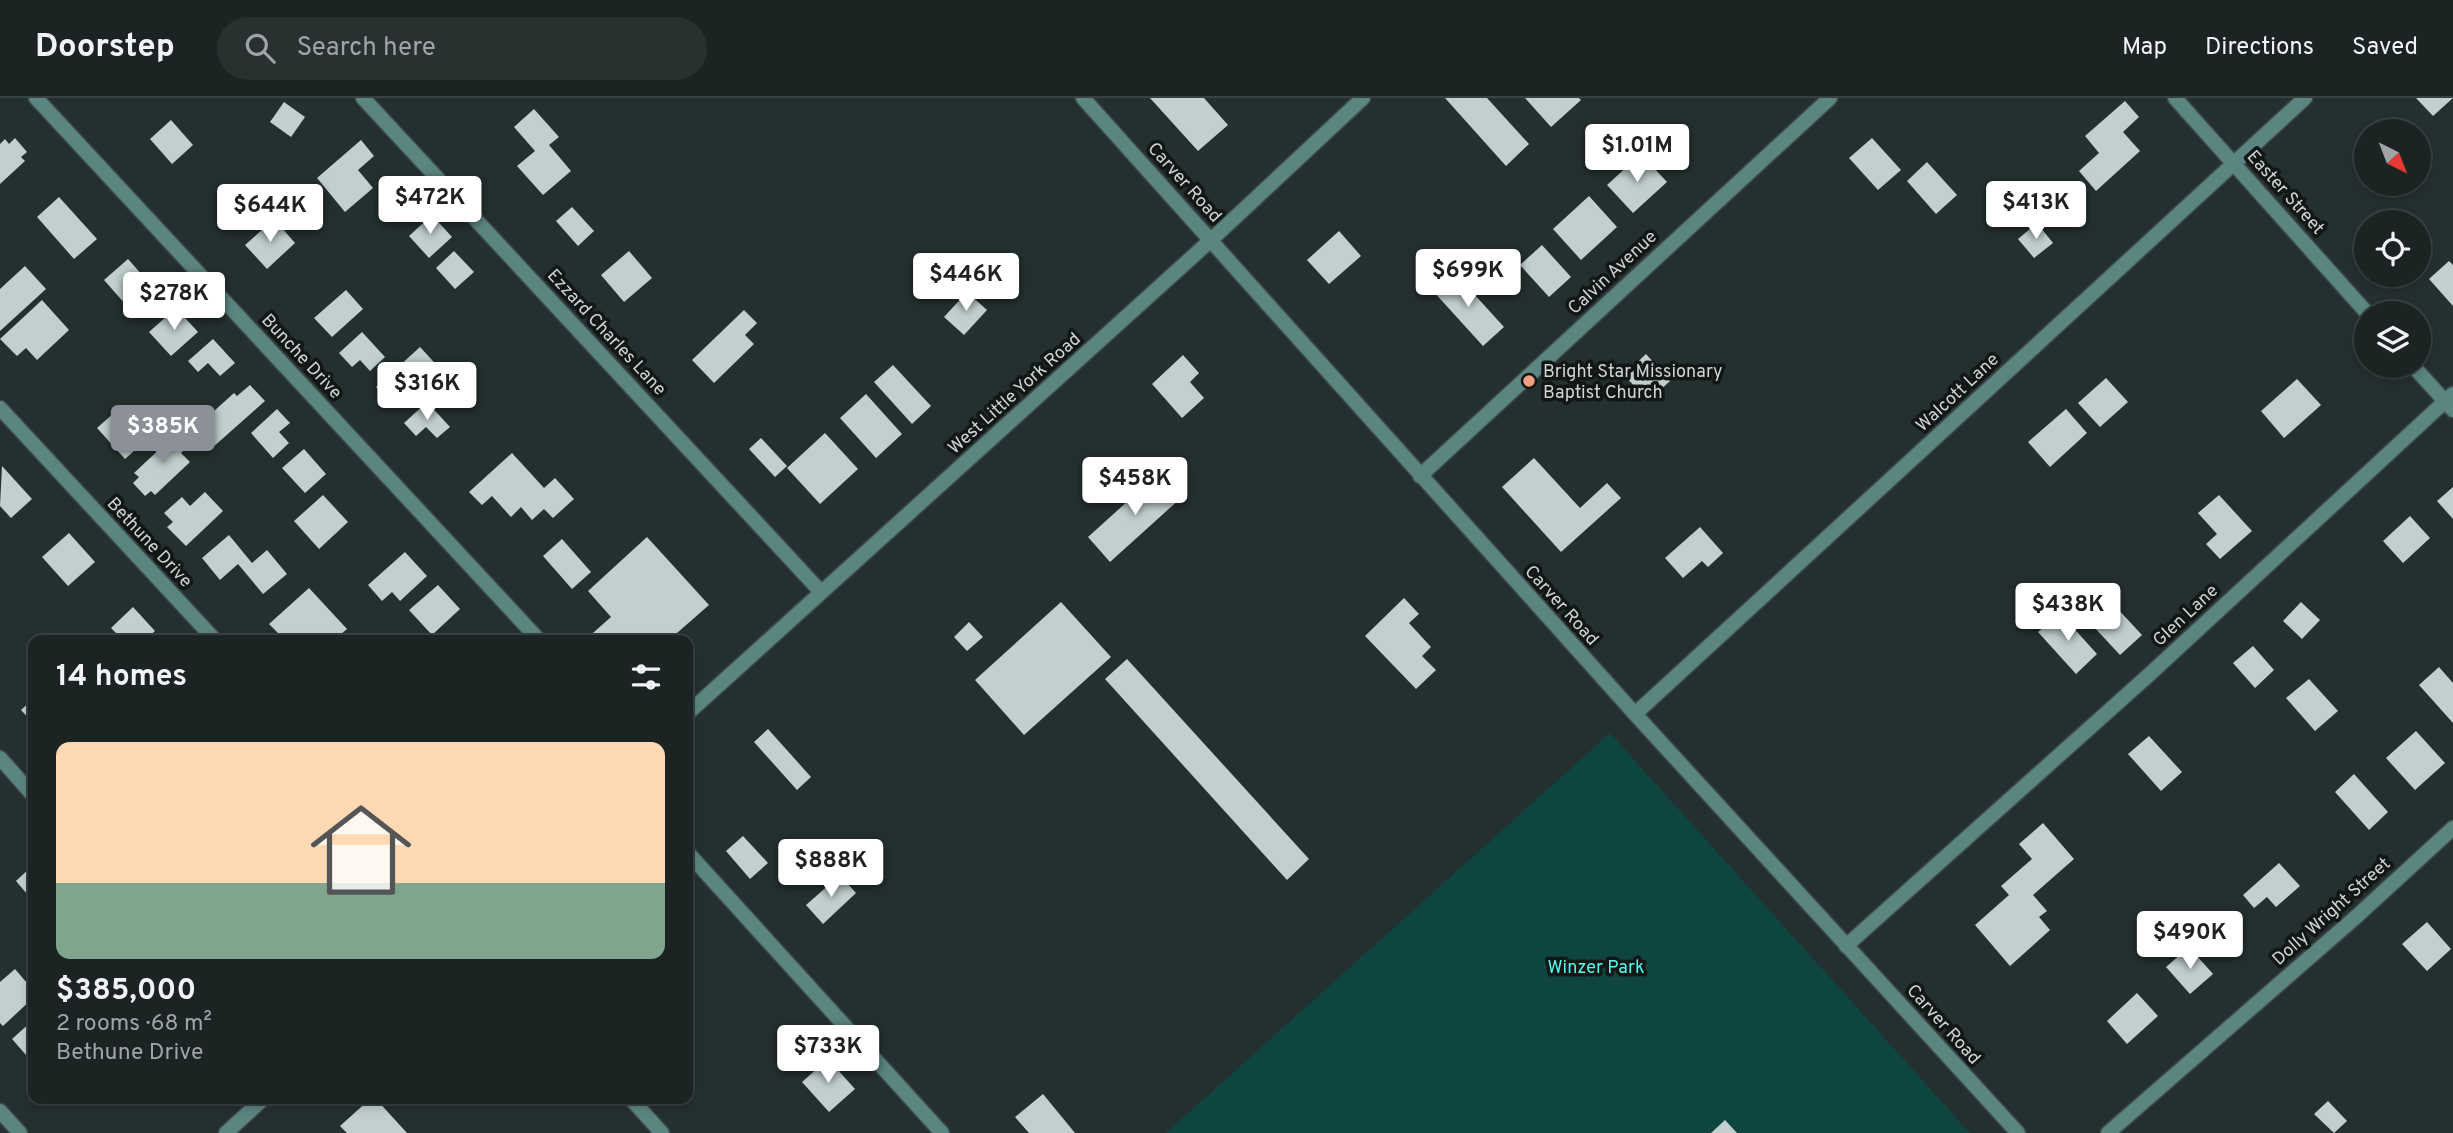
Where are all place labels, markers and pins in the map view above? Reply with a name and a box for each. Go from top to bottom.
pin: $1.01M [1580,125,1694,184]
pin: $472K [381,176,479,236]
pin: $413K [1987,181,2085,241]
pin: $644K [221,184,319,244]
pin: $699K [1419,250,1517,309]
pin: $446K [917,254,1015,313]
pin: $278K [125,272,223,332]
place label: Bright Star Missionary Baptist Church [1543,361,1723,405]
pin: $316K [378,362,476,422]
marker: Bright Star Missionary Baptist Church [1521,373,1537,389]
pin: $385K [114,406,212,465]
pin: $458K [1086,458,1184,517]
pin: $438K [2019,584,2117,643]
pin: $888K [782,840,880,899]
pin: $490K [2141,912,2239,971]
pin: $733K [779,1026,877,1085]

